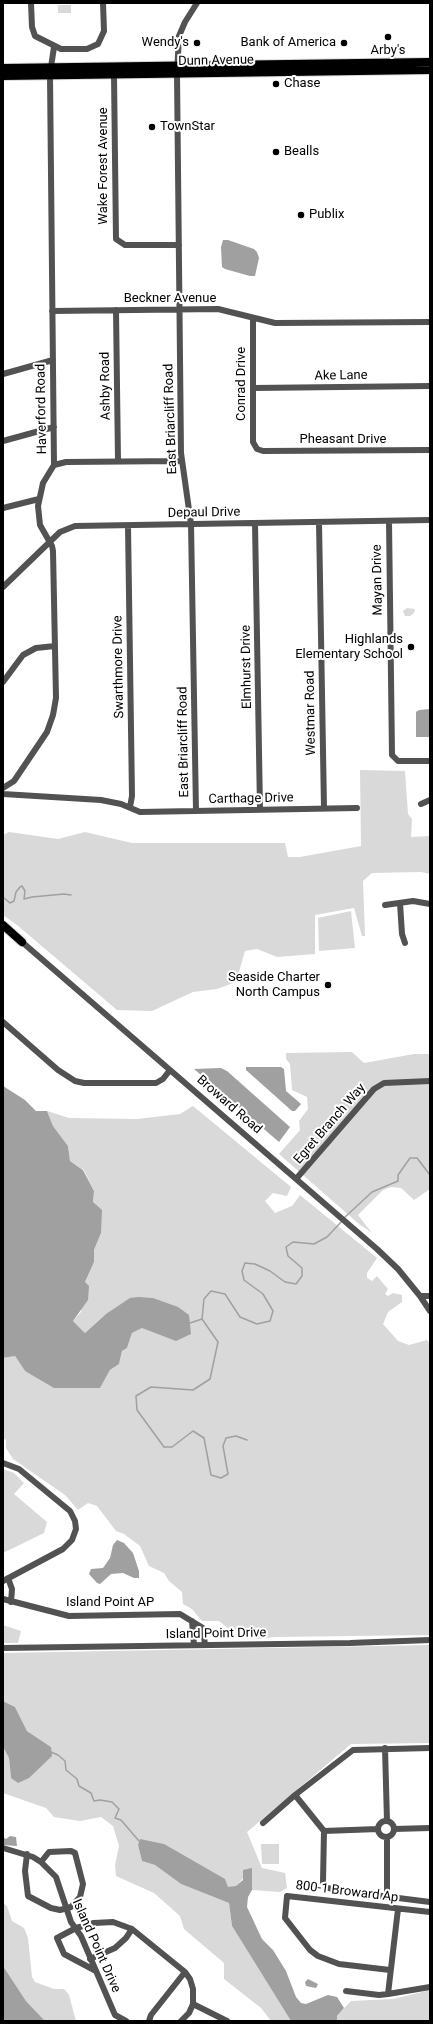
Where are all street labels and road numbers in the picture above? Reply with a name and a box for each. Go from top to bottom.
street label: Dunn Avenue [178,53,254,69]
street label: Wake Forest Avenue [96,107,112,225]
street label: Beckner Avenue [124,291,216,307]
street label: Conrad Drive [234,347,250,421]
street label: Ashby Road [98,351,114,421]
street label: East Briarcliff Road [161,363,181,475]
street label: Haverford Road [33,364,51,454]
street label: Ake Lane [314,368,368,384]
street label: Pheasant Drive [300,432,386,448]
street label: Depaul Drive [168,505,240,521]
street label: Mayan Drive [370,544,386,616]
street label: Swarthmore Drive [110,615,128,719]
street label: Elmhurst Drive [238,625,256,709]
street label: Westmar Road [302,670,320,756]
street label: East Briarcliff Road [175,686,193,798]
street label: Carthage Drive [208,790,294,808]
street label: Broward Road [193,1072,265,1138]
street label: Egret Branch Way [291,1081,369,1167]
street label: Island Point AP [66,1595,154,1611]
street label: Island Point Drive [165,1625,267,1643]
street label: 800-1 Broward Ap [295,1878,399,1906]
street label: Island Point Drive [68,1897,124,1995]

